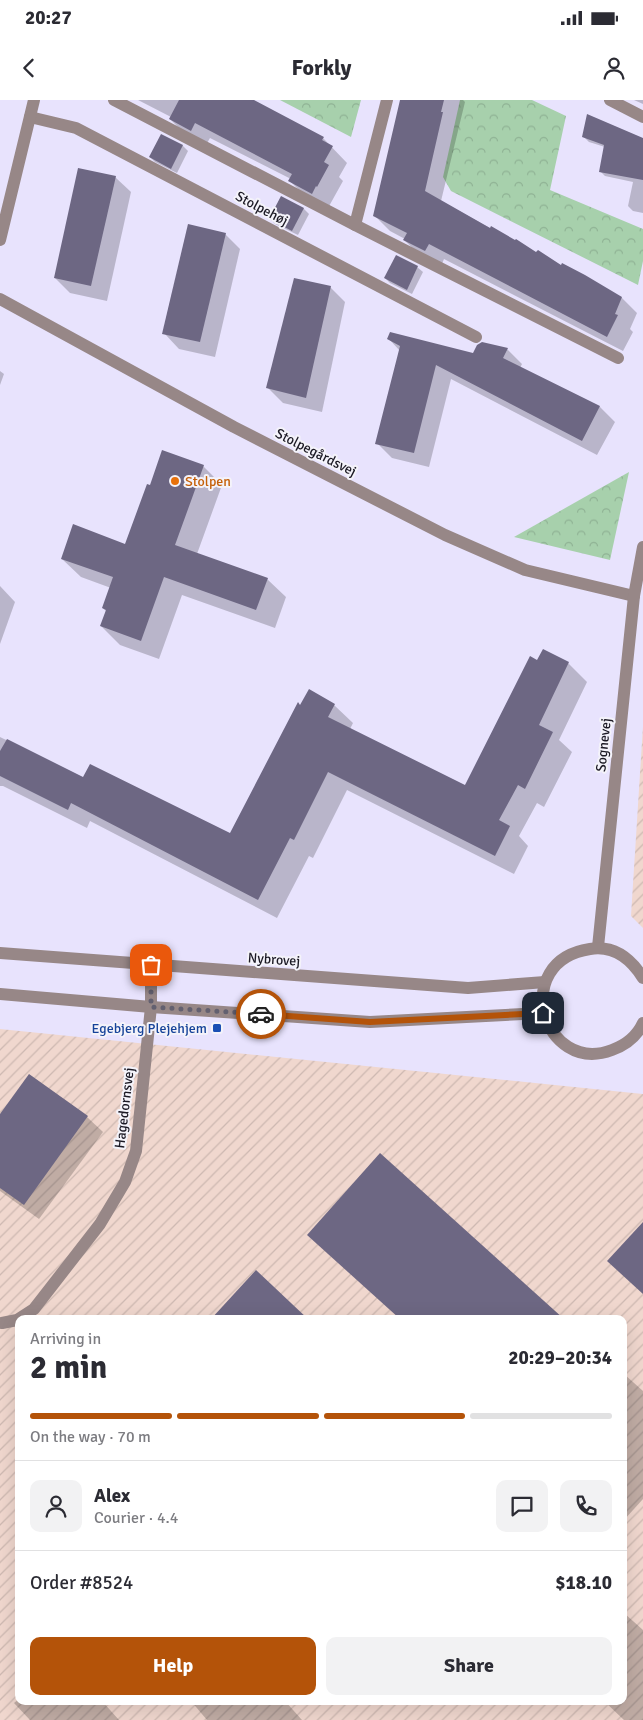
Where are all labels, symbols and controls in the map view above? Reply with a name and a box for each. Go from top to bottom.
text: 20:27 [25,6,72,30]
icon: back [15,54,43,82]
text: Forkly [291,54,352,81]
icon: person [600,54,628,82]
street label: Stolpehøj [233,188,291,229]
street label: Stolpegårdsvej [272,425,359,480]
place label: Stolpen [185,473,231,490]
marker: Stolpen [169,475,181,487]
street label: Sognevej [592,717,615,773]
pin [130,944,172,986]
street label: Nybrovej [247,949,301,970]
icon: bag [137,951,165,979]
courier [236,989,286,1039]
pin [522,992,564,1034]
icon: home [529,999,557,1027]
icon: car [247,1000,275,1028]
place label: Egebjerg Plejehjem [92,1020,207,1037]
marker: Egebjerg Plejehjem [211,1022,223,1034]
street label: Hagedornsvej [111,1067,138,1150]
text: Arriving in [30,1329,101,1349]
text: 20:29–20:34 [508,1346,612,1370]
text: 2 min [30,1348,107,1387]
text: On the way · 70 m [30,1427,151,1447]
button: person [30,1480,82,1532]
button: chat [496,1480,548,1532]
button: phone [560,1480,612,1532]
text: Alex [94,1484,130,1508]
text: Courier · 4.4 [94,1508,178,1528]
text: Order #8524 [30,1571,133,1595]
text: $18.10 [555,1571,612,1595]
button: Help [30,1637,316,1695]
button: Share [326,1637,612,1695]

